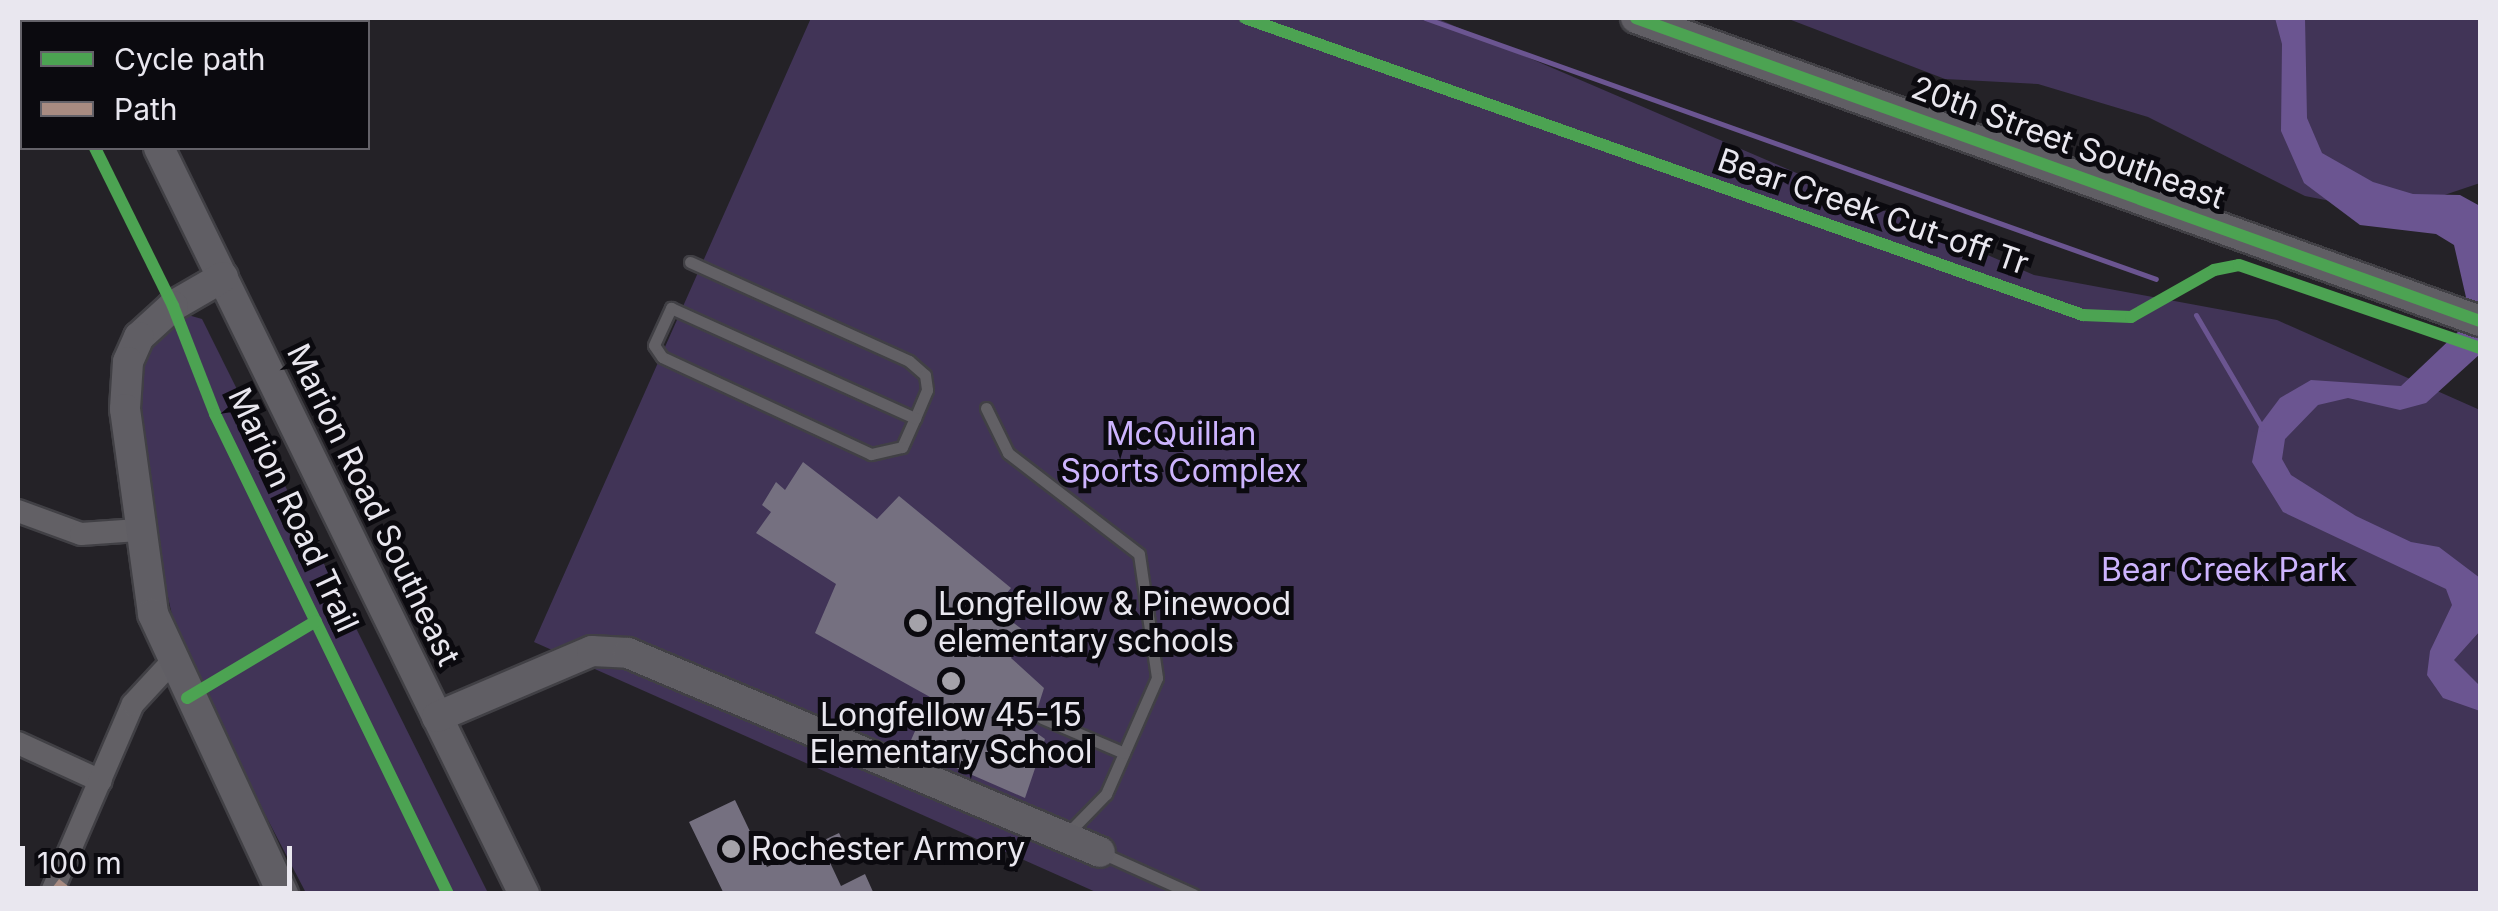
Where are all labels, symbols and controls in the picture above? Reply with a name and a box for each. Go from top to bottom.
legend [20,20,370,150]
text: Cycle path [114,41,266,77]
street label: 20th Street Southeast [1906,68,2230,218]
text: Path [114,91,178,127]
street label: Bear Creek Cut-off Tr [1713,141,2033,283]
street label: Marion Road Southeast [278,338,468,672]
street label: Marion Road Trail [220,382,366,638]
park label: McQuillan Sports Complex [1060,416,1302,491]
park label: Bear Creek Park [2101,551,2347,589]
place label: Longfellow & Pinewood elementary schools [938,586,1291,661]
marker: Longfellow & Pinewood elementary schools [907,612,929,634]
marker: Longfellow 45-15 Elementary School [940,670,962,692]
place label: Longfellow 45-15 Elementary School [809,697,1093,772]
scale bar [25,826,298,888]
place label: Rochester Armory [751,830,1025,868]
marker: Rochester Armory [720,838,742,860]
text: 100 m [37,845,122,881]

